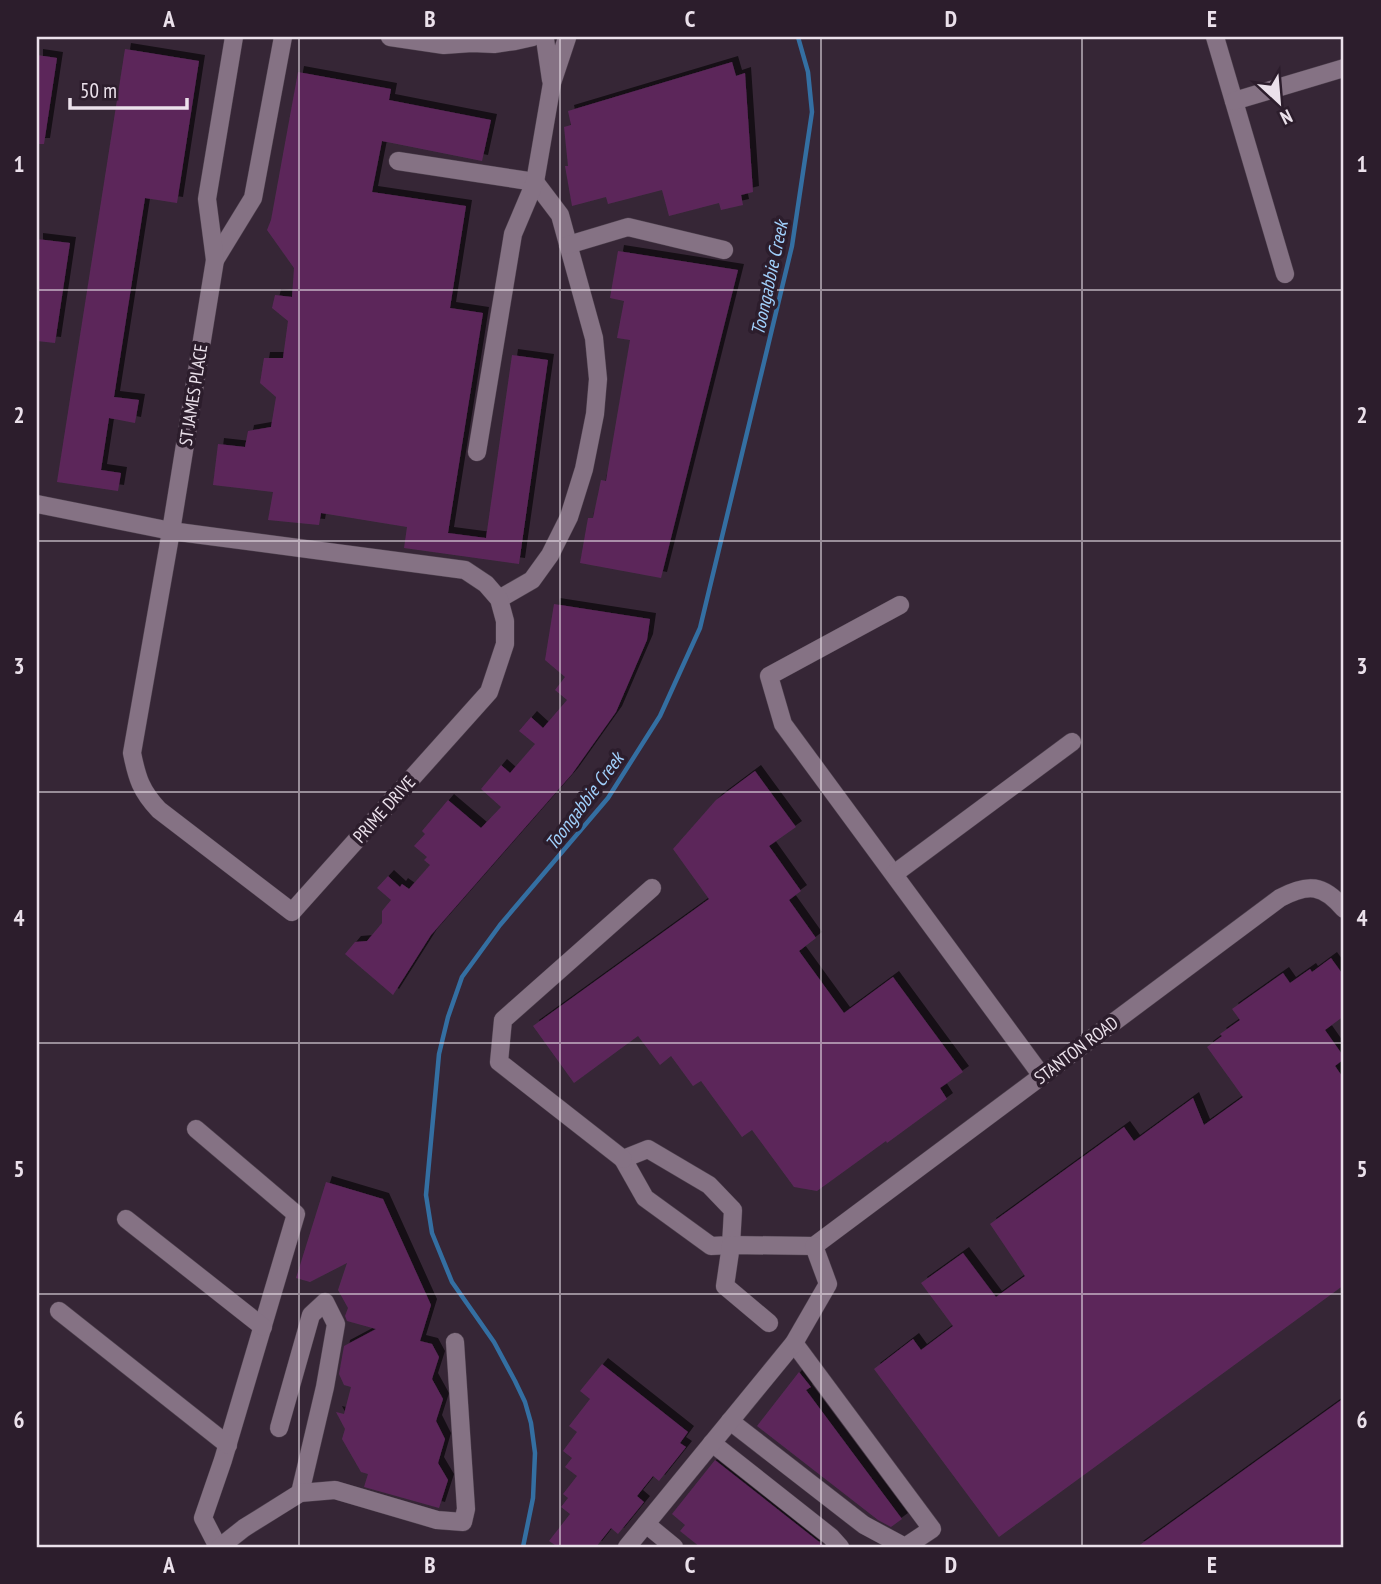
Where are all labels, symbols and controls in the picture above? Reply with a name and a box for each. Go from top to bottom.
text: A [162,4,175,33]
text: B [424,4,436,33]
text: C [685,4,696,33]
text: D [945,4,957,33]
text: E [1207,4,1217,33]
scale bar [70,66,187,110]
north arrow [1244,66,1314,136]
text: 50 m [80,77,117,104]
text: N [1277,104,1296,130]
text: 1 [14,149,25,178]
text: 1 [1357,149,1368,178]
water label: Toongabbie Creek [745,216,793,337]
street label: ST JAMES PLACE [174,343,212,447]
text: 2 [14,400,25,429]
text: 2 [1357,400,1368,429]
text: 3 [14,651,25,680]
text: 3 [1357,651,1368,680]
water label: Toongabbie Creek [539,745,630,855]
street label: PRIME DRIVE [348,771,420,847]
text: 4 [14,903,25,932]
text: 4 [1357,903,1368,932]
street label: STANTON ROAD [1029,1011,1123,1089]
text: 5 [14,1154,25,1183]
text: 5 [1357,1154,1368,1183]
text: 6 [14,1405,25,1434]
text: 6 [1357,1405,1368,1434]
text: A [162,1550,175,1579]
text: B [424,1550,436,1579]
text: C [685,1550,696,1579]
text: D [945,1550,957,1579]
text: E [1207,1550,1217,1579]

